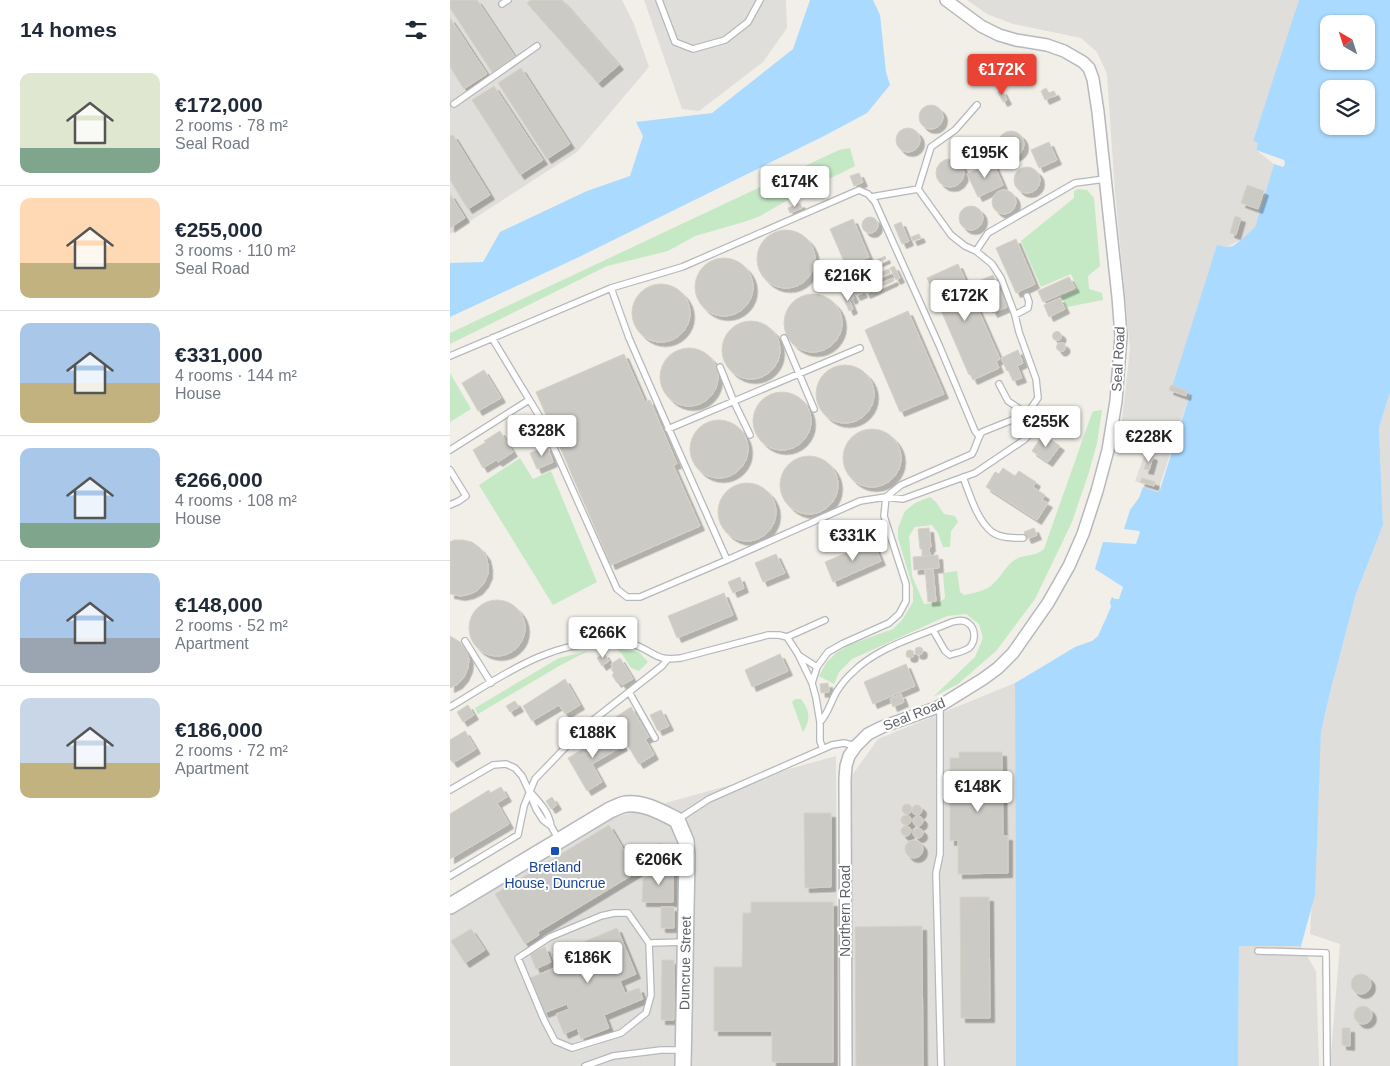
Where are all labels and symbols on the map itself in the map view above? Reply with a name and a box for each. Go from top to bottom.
north arrow [1320,15,1375,70]
pin: €172K [967,54,1037,96]
pin: €195K [950,136,1020,179]
pin: €174K [760,166,830,208]
pin: €216K [813,260,883,302]
pin: €172K [930,280,1000,322]
street label: Seal Road [1108,326,1128,392]
pin: €255K [1011,406,1081,448]
pin: €328K [507,414,577,457]
pin: €228K [1114,420,1184,463]
pin: €331K [818,520,888,562]
pin: €266K [568,616,638,659]
street label: Seal Road [881,694,947,734]
pin: €188K [558,716,628,759]
pin: €148K [943,770,1013,813]
pin: €206K [624,844,694,886]
marker: Bretland House, Duncrue [549,845,561,857]
place label: Bretland House, Duncrue [504,859,606,891]
street label: Northern Road [837,865,853,957]
street label: Duncrue Street [676,916,694,1010]
pin: €186K [553,942,623,984]

